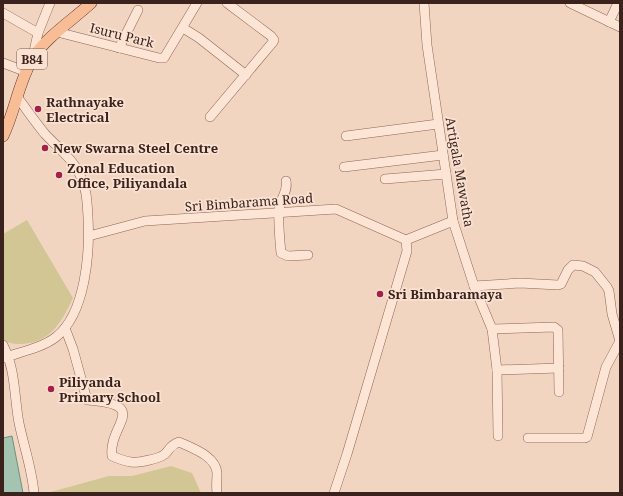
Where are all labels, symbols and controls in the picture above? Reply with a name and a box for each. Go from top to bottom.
street label: Isuru Park [88,18,156,52]
road number: B84 [17,49,47,69]
place label: Rathnayake Electrical [46,93,124,126]
marker: Rathnayake Electrical [33,104,43,114]
street label: Artigala Mawatha [441,116,479,228]
place label: New Swarna Steel Centre [53,139,218,157]
marker: New Swarna Steel Centre [40,143,50,153]
place label: Zonal Education Office, Piliyandala [67,159,188,192]
marker: Zonal Education Office, Piliyandala [54,170,64,180]
street label: Sri Bimbarama Road [184,189,314,215]
place label: Sri Bimbaramaya [388,285,503,303]
marker: Sri Bimbaramaya [375,289,385,299]
place label: Piliyanda Primary School [59,373,161,406]
marker: Piliyanda Primary School [46,384,56,394]

